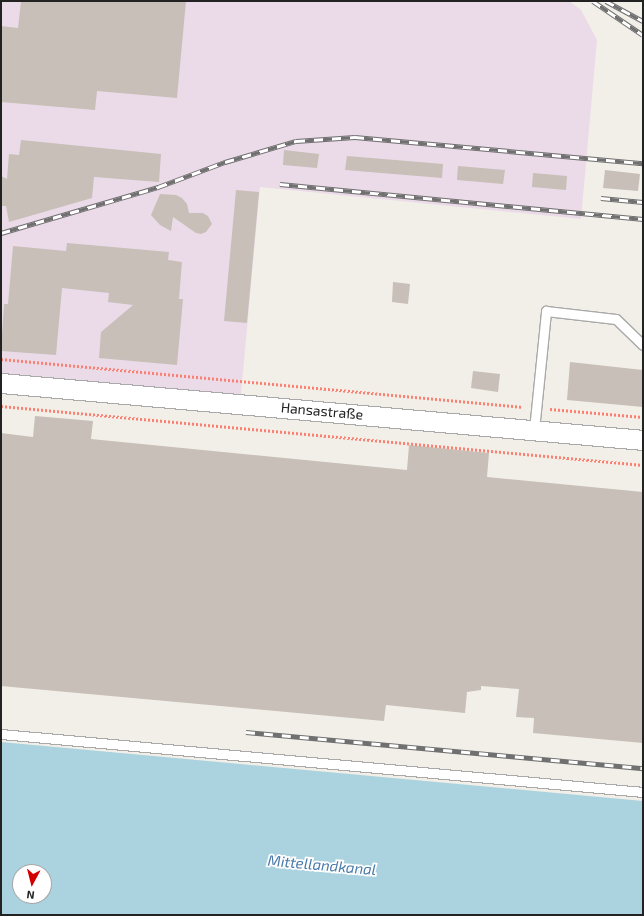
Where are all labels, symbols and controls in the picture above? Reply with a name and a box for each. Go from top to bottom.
street label: Hansastraße [280,399,364,423]
water label: Mittellandkanal [267,851,377,879]
north arrow [12,864,52,904]
text: N [26,888,35,902]

